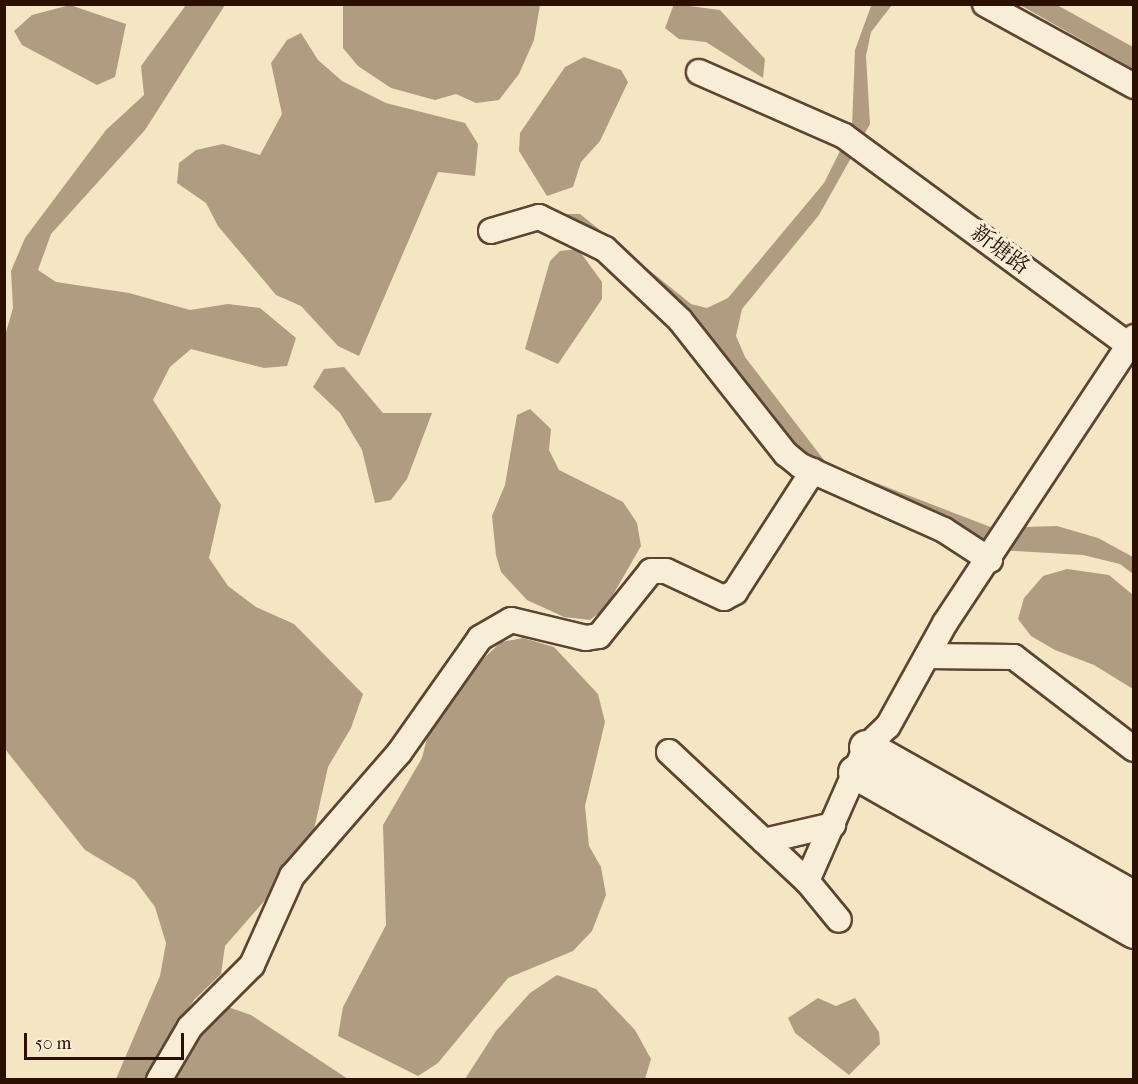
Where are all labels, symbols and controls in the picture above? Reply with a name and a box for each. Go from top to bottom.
street label: 新塘路 [966,220,1034,280]
scale bar [27,1021,188,1059]
text: 50 m [35,1033,71,1054]

